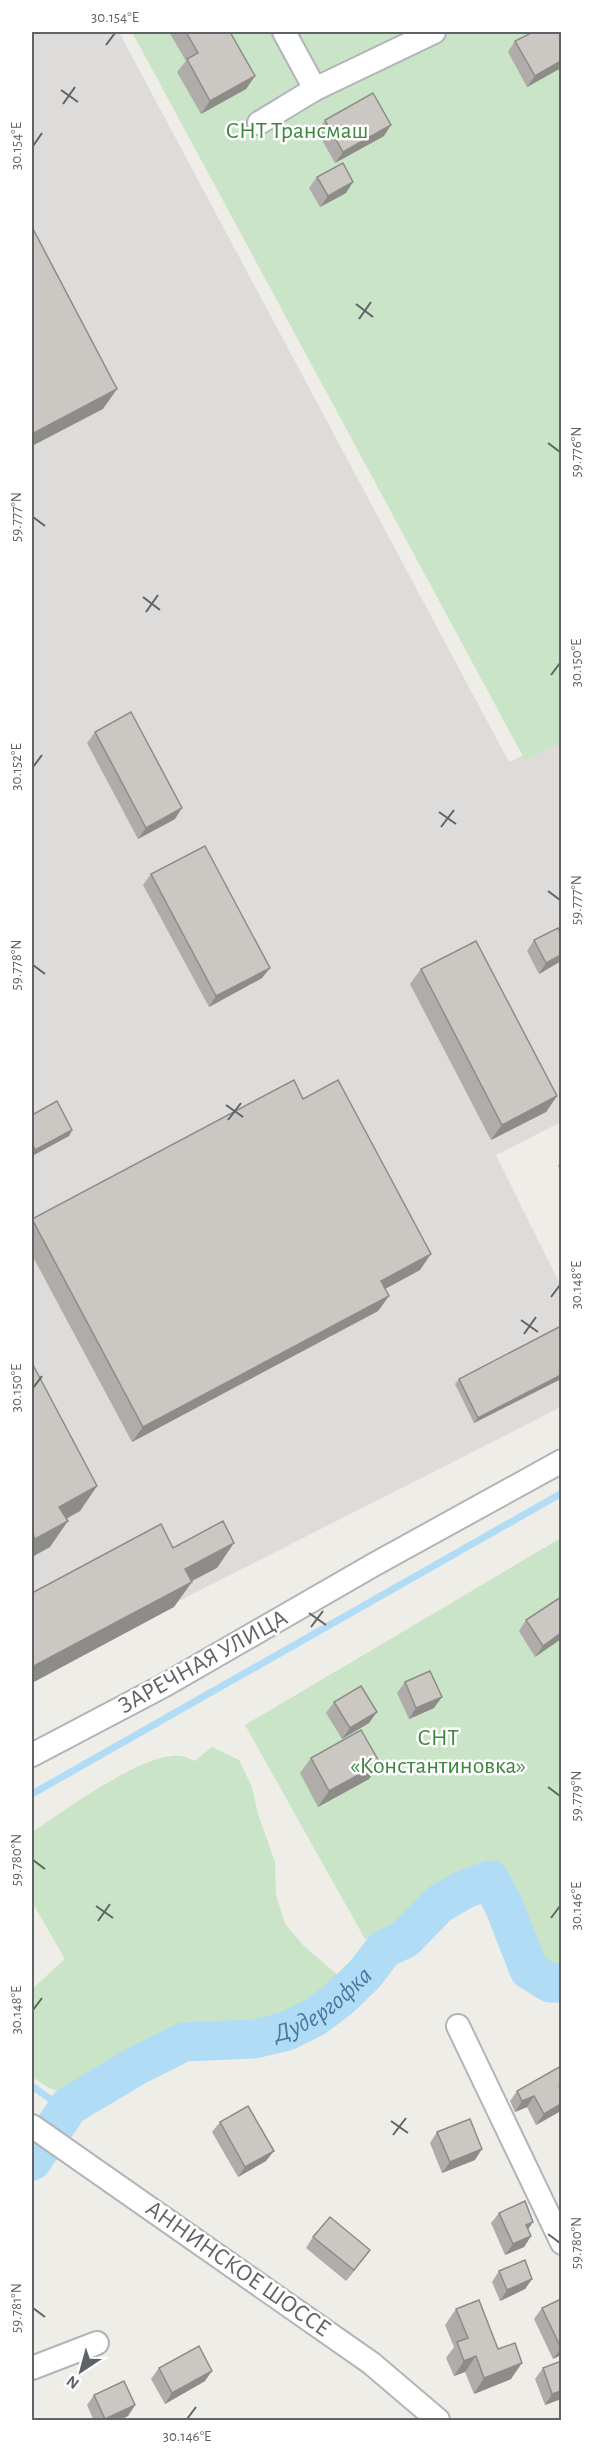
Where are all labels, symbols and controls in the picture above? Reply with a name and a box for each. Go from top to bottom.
text: 30.154°E [91,10,139,25]
park label: СНТ Трансмаш [226,119,368,143]
text: 30.154°E [9,122,24,170]
text: 59.776°N [569,427,584,477]
text: 59.777°N [9,492,24,542]
text: 30.150°E [569,639,584,687]
text: 30.152°E [9,743,24,791]
text: 59.777°N [569,875,584,925]
text: 59.778°N [9,939,24,991]
text: 30.148°E [569,1261,584,1309]
text: 30.150°E [9,1364,24,1412]
street label: ЗАРЕЧНАЯ УЛИЦА [114,1606,292,1718]
park label: СНТ «Константиновка» [350,1726,526,1778]
text: 59.779°N [569,1771,584,1821]
text: 59.780°N [9,1834,24,1886]
text: 30.146°E [569,1882,584,1930]
water label: Дудергофка [270,1962,377,2047]
text: 30.148°E [9,1986,24,2034]
street label: АННИНСКОЕ ШОССЕ [141,2196,335,2342]
text: 59.780°N [569,2217,584,2269]
text: 59.781°N [9,2283,24,2333]
north arrow [51,2341,111,2401]
text: N [64,2373,82,2392]
text: 30.146°E [163,2429,211,2444]

